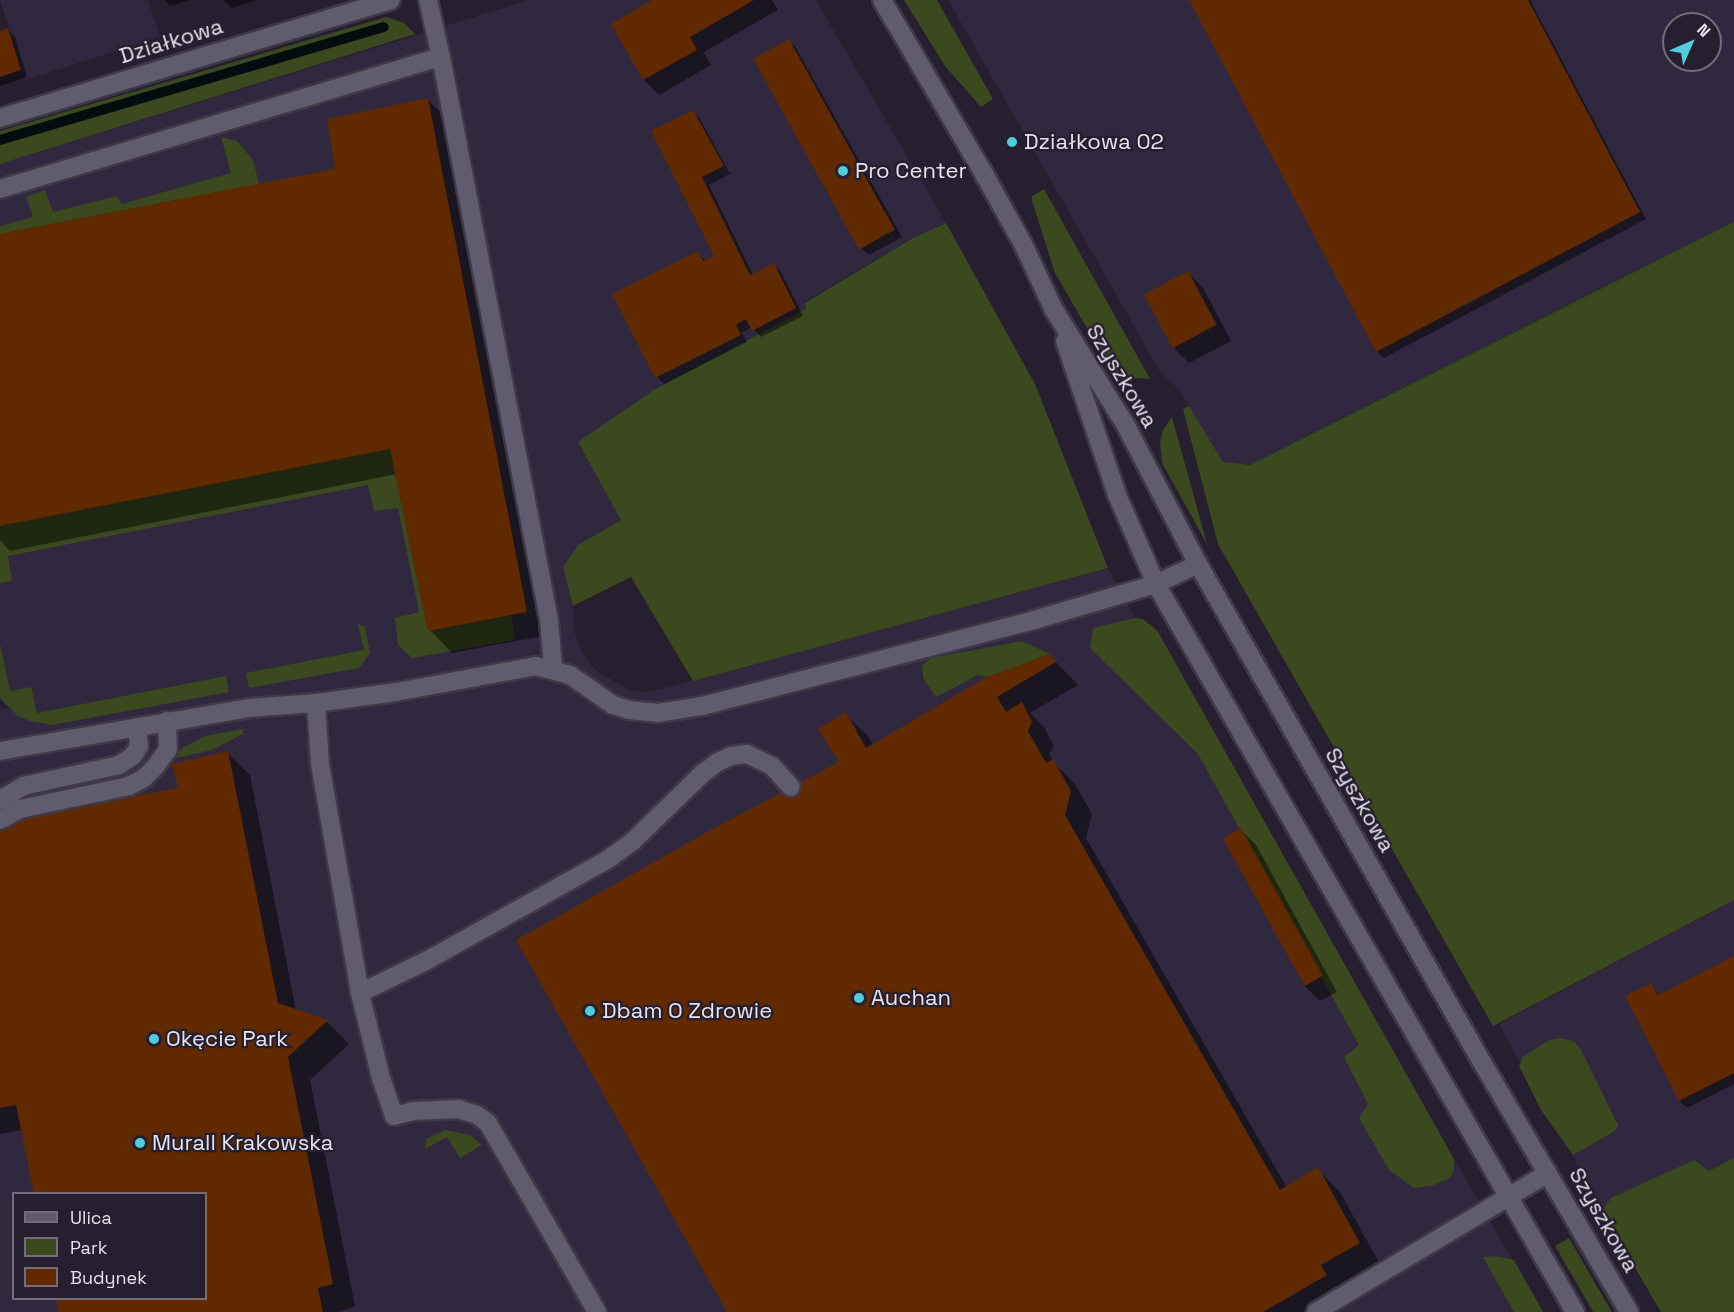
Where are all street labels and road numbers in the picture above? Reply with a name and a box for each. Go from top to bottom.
street label: Działkowa [116,13,226,69]
street label: Szyszkowa [1081,319,1163,433]
street label: Szyszkowa [1320,743,1400,857]
street label: Szyszkowa [1564,1163,1644,1277]

